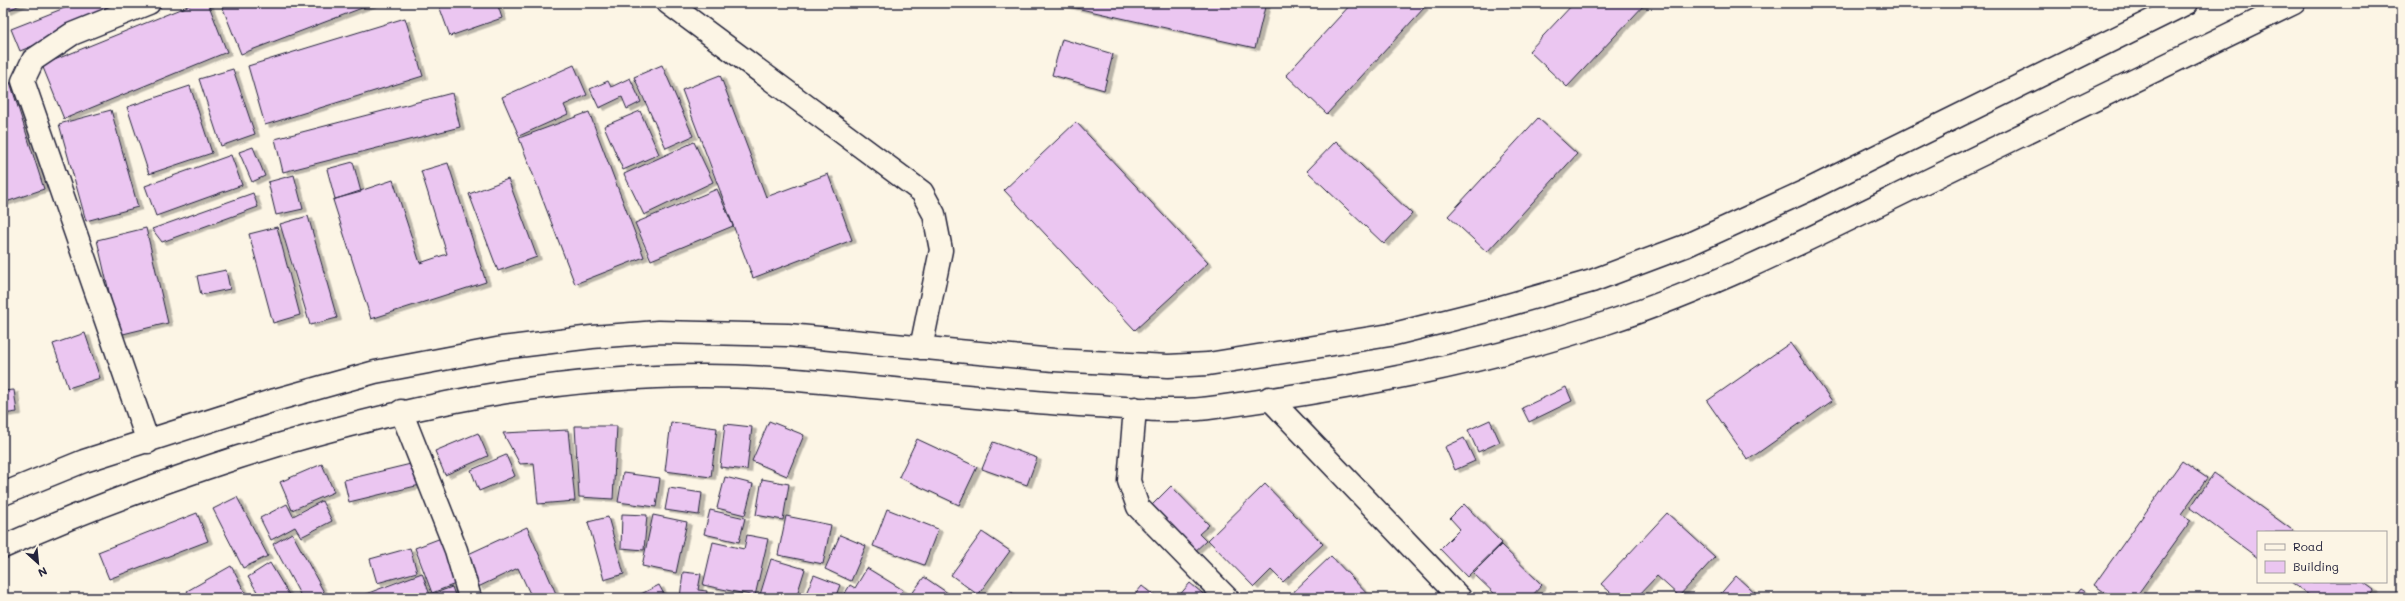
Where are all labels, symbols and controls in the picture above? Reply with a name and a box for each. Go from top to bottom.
legend [2257,531,2387,583]
text: Road [2293,538,2323,554]
north arrow [18,543,58,583]
text: Building [2293,558,2339,574]
text: N [36,564,50,581]

